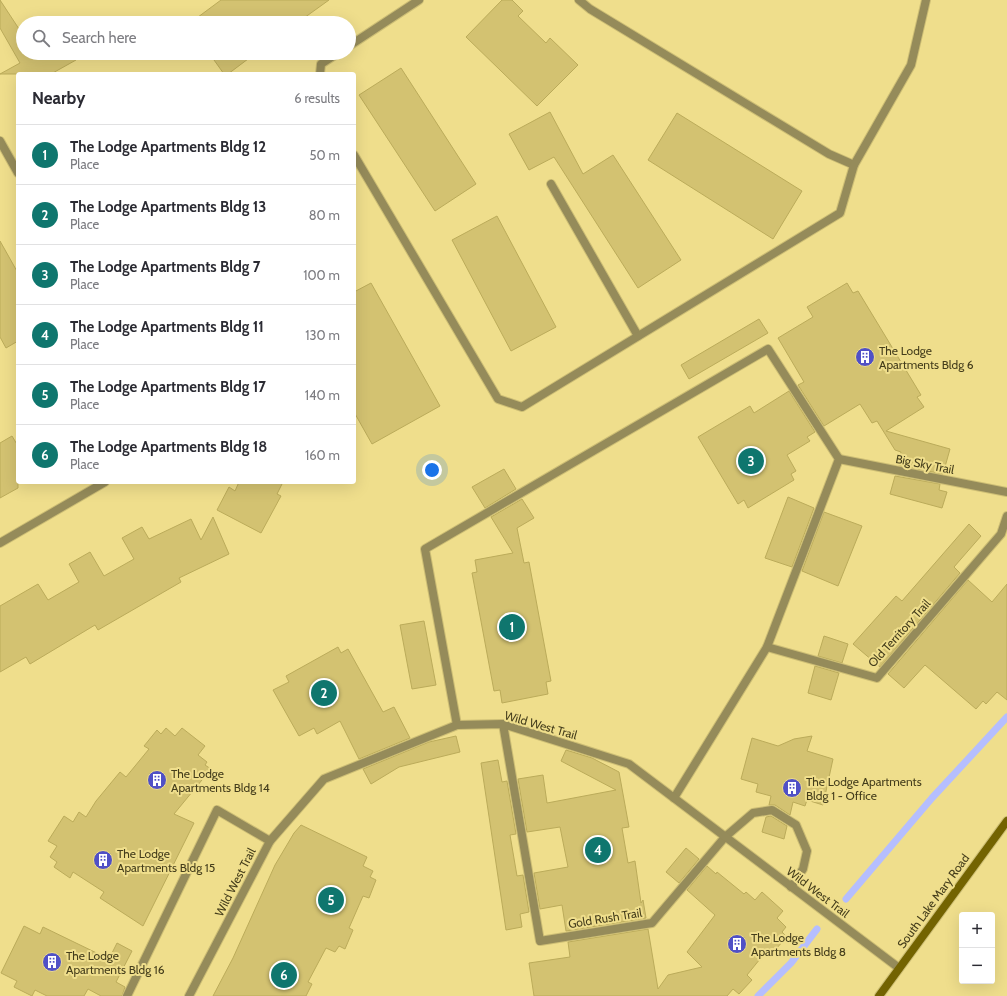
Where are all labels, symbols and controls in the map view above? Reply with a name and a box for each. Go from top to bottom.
search box [16,16,356,60]
icon: search [30,27,52,49]
text: Search here [62,29,137,47]
text: Nearby [32,88,85,108]
text: 6 results [294,90,340,106]
text: The Lodge Apartments Bldg 12 [70,138,266,156]
text: 1 [43,147,47,163]
text: 50 m [310,147,340,163]
text: Place [70,156,99,172]
text: The Lodge Apartments Bldg 13 [70,198,266,216]
text: 2 [42,207,48,223]
text: 80 m [309,207,340,223]
text: Place [70,216,99,232]
text: The Lodge Apartments Bldg 7 [70,258,260,276]
text: 3 [41,267,49,283]
text: 100 m [303,267,340,283]
text: Place [70,276,99,292]
text: The Lodge Apartments Bldg 11 [70,318,264,336]
text: 4 [41,327,49,343]
text: 130 m [305,327,340,343]
text: Place [70,336,99,352]
place label: The Lodge Apartments Bldg 6 [879,343,974,372]
building icon: The Lodge Apartments Bldg 6 [854,346,876,368]
text: The Lodge Apartments Bldg 17 [70,378,266,396]
text: 5 [42,387,48,403]
text: 140 m [305,387,340,403]
text: Place [70,396,99,412]
text: The Lodge Apartments Bldg 18 [70,438,267,456]
pin: 3 [738,446,764,476]
text: 6 [41,447,49,463]
text: 160 m [305,447,340,463]
street label: Big Sky Trail [894,451,956,477]
text: Place [70,456,99,472]
your location [422,460,442,480]
street label: Old Territory Trail [865,596,934,670]
pin: 1 [499,612,525,642]
pin: 2 [311,678,337,708]
street label: Wild West Trail [503,707,579,743]
place label: The Lodge Apartments Bldg 14 [171,766,270,795]
building icon: The Lodge Apartments Bldg 14 [146,769,168,791]
place label: The Lodge Apartments Bldg 1 - Office [806,774,922,803]
building icon: The Lodge Apartments Bldg 1 - Office [781,777,803,799]
pin: 4 [585,835,611,865]
street label: Wild West Trail [211,845,259,919]
place label: The Lodge Apartments Bldg 15 [117,846,215,875]
building icon: The Lodge Apartments Bldg 15 [92,849,114,871]
street label: South Lake Mary Road [894,851,972,951]
street label: Wild West Trail [784,863,853,921]
pin: 5 [318,885,344,915]
street label: Gold Rush Trail [567,905,643,931]
map controls [959,912,995,984]
button: + [959,912,995,948]
place label: The Lodge Apartments Bldg 8 [751,930,846,959]
building icon: The Lodge Apartments Bldg 8 [726,933,748,955]
place label: The Lodge Apartments Bldg 16 [66,948,165,977]
button: − [959,948,995,984]
building icon: The Lodge Apartments Bldg 16 [41,951,63,973]
pin: 6 [271,960,297,990]

